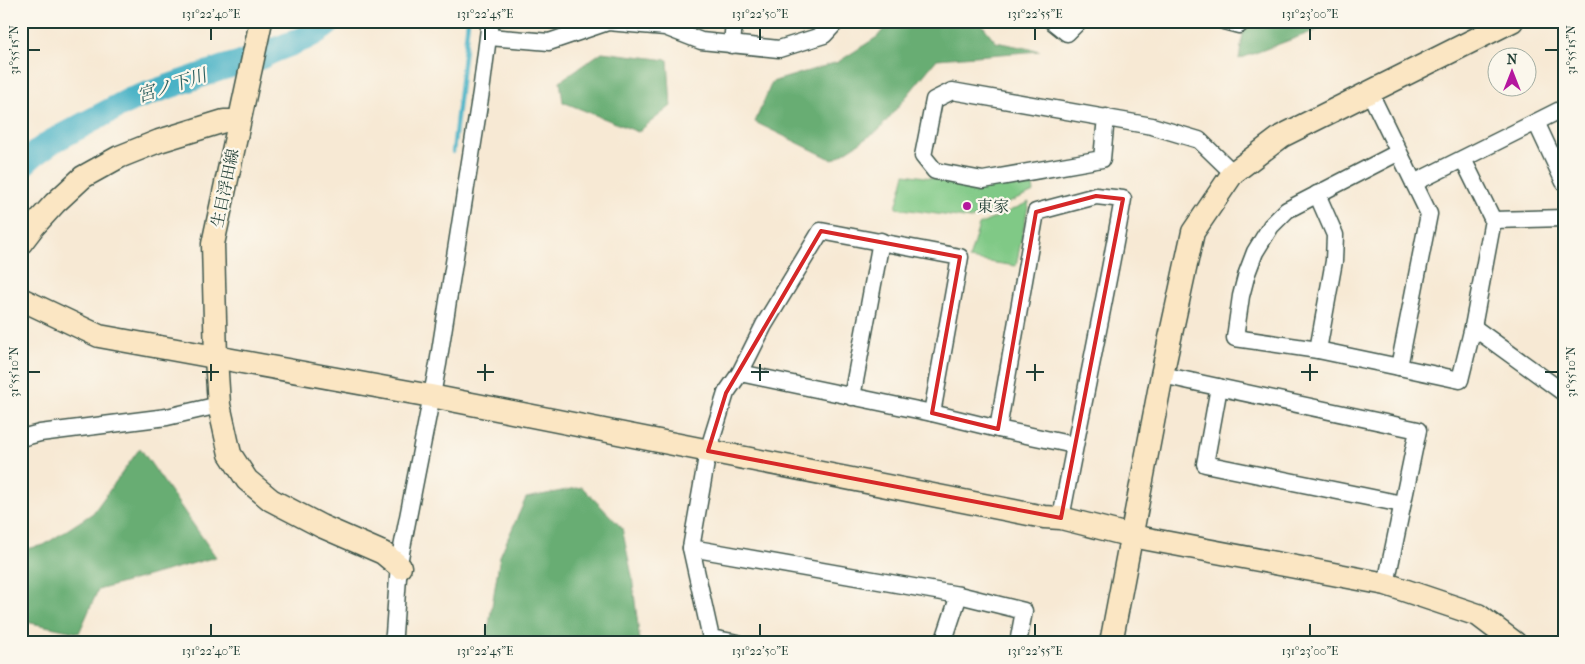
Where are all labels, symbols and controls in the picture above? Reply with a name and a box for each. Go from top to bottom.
text: 131°22'40"E [182,7,240,21]
text: 131°22'45"E [457,7,513,21]
text: 131°22'50"E [732,7,788,21]
text: 131°22'55"E [1007,7,1063,21]
text: 131°23'00"E [1282,7,1338,21]
text: 31°55'15"N [7,25,21,75]
text: 31°55'15"N [1564,25,1578,75]
north arrow [1488,48,1538,98]
text: N [1507,51,1518,68]
water label: 宮ノ下川 [135,64,211,107]
street label: 生目浮田線 [207,147,243,229]
place label: 東家 [977,197,1009,216]
marker: 東家 [961,200,973,212]
text: 31°55'10"N [7,346,21,398]
text: 31°55'10"N [1564,346,1578,398]
text: 131°22'40"E [182,644,240,658]
text: 131°22'45"E [457,644,513,658]
text: 131°22'50"E [732,644,788,658]
text: 131°22'55"E [1007,644,1063,658]
text: 131°23'00"E [1282,644,1338,658]

